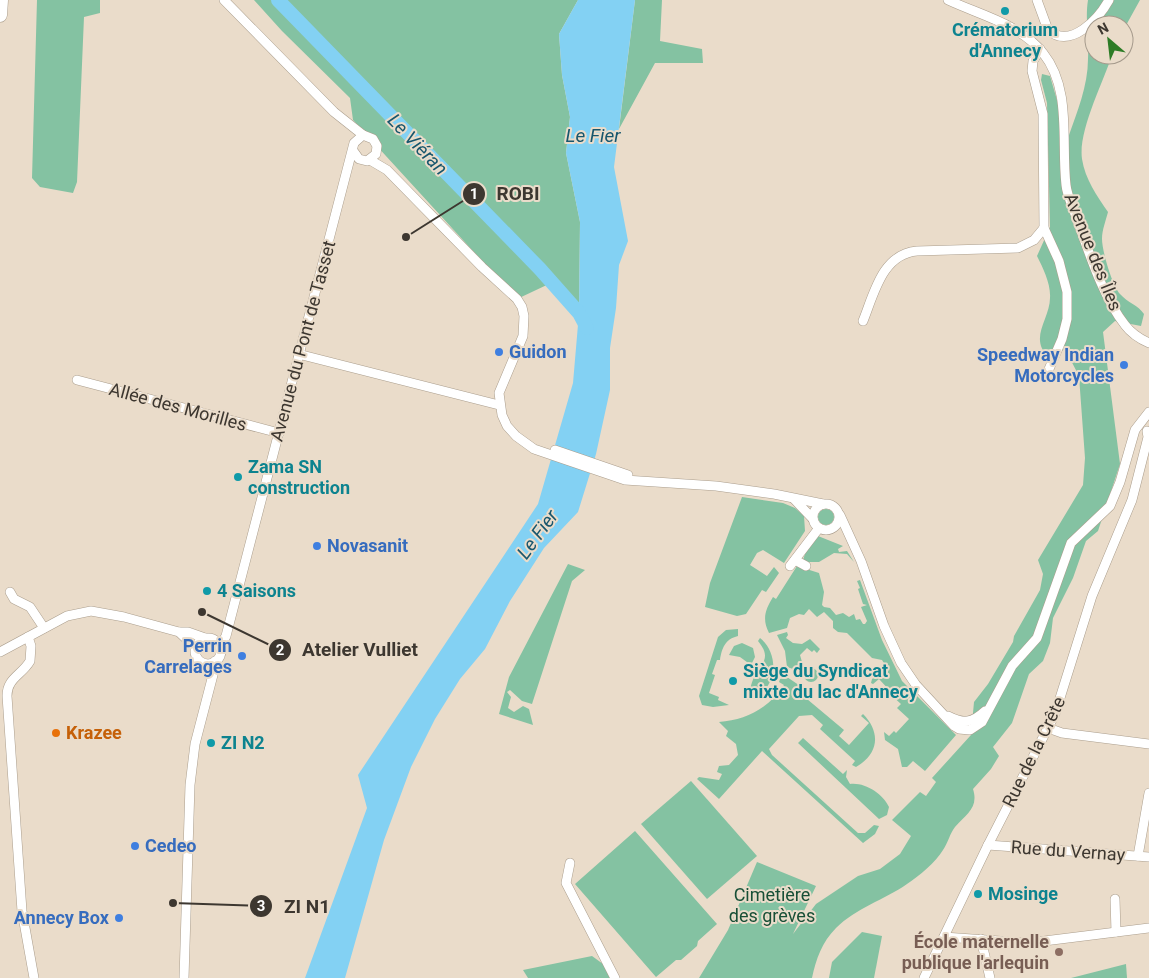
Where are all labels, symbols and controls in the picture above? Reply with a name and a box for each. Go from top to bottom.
marker: Crématorium d'Annecy [999,5,1011,17]
north arrow [1084,15,1134,65]
place label: Crématorium d'Annecy [952,19,1058,61]
text: N [1095,19,1111,38]
water label: Le Viéran [383,109,452,180]
water label: Le Fier [565,124,621,147]
callout: ROBI [462,177,550,211]
text: ROBI [497,182,539,205]
text: 1 [470,185,478,203]
street label: Avenue des Îles [1060,190,1127,314]
street label: Avenue du Pont de Tasset [266,238,339,444]
place label: Guidon [509,341,567,362]
place label: Speedway Indian Motorcycles [977,344,1114,386]
marker: Guidon [493,346,505,358]
marker: Speedway Indian Motorcycles [1118,359,1130,371]
street label: Allée des Morilles [107,378,249,435]
place label: Zama SN construction [248,456,350,498]
marker: Zama SN construction [232,471,244,483]
water label: Le Fier [512,505,563,563]
place label: Novasanit [327,535,408,556]
marker: Novasanit [311,540,323,552]
place label: 4 Saisons [217,580,296,601]
marker: 4 Saisons [201,585,213,597]
callout: Atelier Vulliet [267,633,428,667]
place label: Perrin Carrelages [144,635,232,677]
text: Atelier Vulliet [302,638,418,661]
text: 2 [276,641,285,659]
marker: Perrin Carrelages [236,650,248,662]
place label: Siège du Syndicat mixte du lac d'Annecy [743,660,919,702]
marker: Siège du Syndicat mixte du lac d'Annecy [727,675,739,687]
street label: Rue de la Crête [998,693,1069,811]
place label: Krazee [66,722,122,743]
marker: Krazee [50,727,62,739]
place label: ZI N2 [221,732,265,753]
marker: ZI N2 [205,737,217,749]
place label: Cedeo [145,835,197,856]
street label: Rue du Vernay [1010,836,1126,865]
marker: Cedeo [129,840,141,852]
place label: Mosinge [988,883,1058,904]
park label: Cimetière des grèves [729,884,815,926]
marker: Mosinge [972,888,984,900]
callout: ZI N1 [249,889,340,923]
text: ZI N1 [284,895,330,918]
text: 3 [257,897,265,915]
place label: Annecy Box [14,907,110,928]
marker: Annecy Box [113,912,125,924]
place label: École maternelle publique l'arlequin [902,931,1049,973]
marker: École maternelle publique l'arlequin [1053,946,1065,958]

